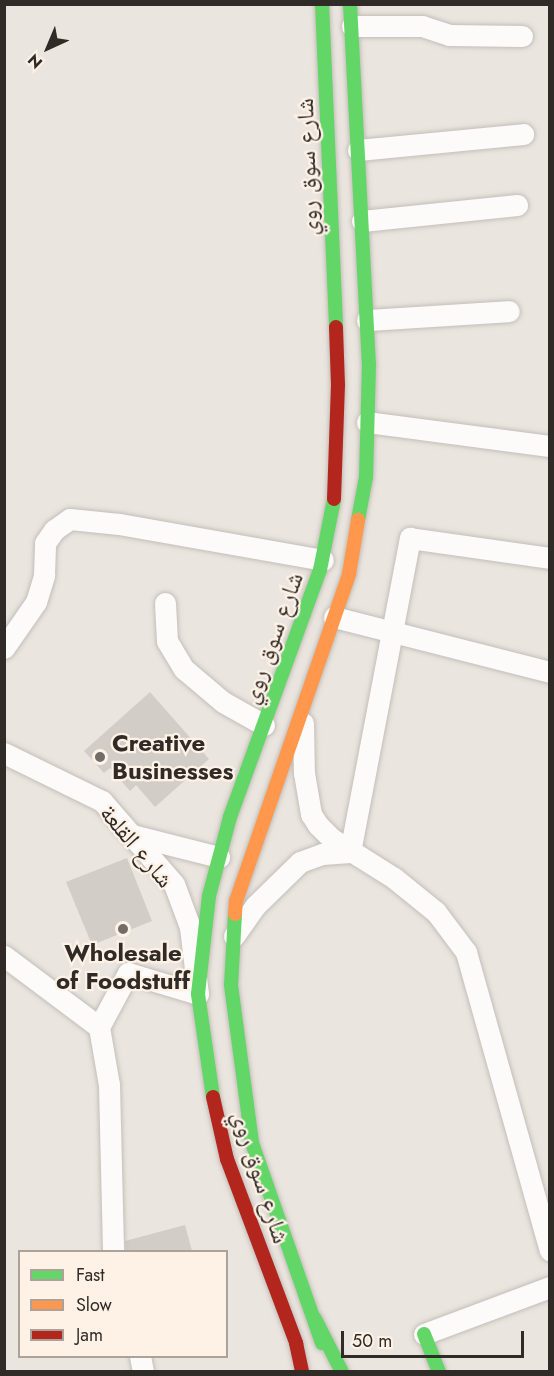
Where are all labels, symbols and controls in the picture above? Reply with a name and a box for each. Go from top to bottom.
north arrow [18,18,78,78]
text: N [23,49,48,74]
street label: شارع سوق روي [290,98,324,236]
street label: شارع سوق روي [235,568,309,708]
place label: Creative Businesses [112,729,233,785]
marker: Creative Businesses [93,750,107,764]
street label: شارع القلعة [94,799,180,893]
marker: Wholesale of Foodstuff [116,922,130,936]
place label: Wholesale of Foodstuff [56,939,190,995]
street label: شارع سوق روي [226,1107,296,1247]
legend [18,1250,228,1358]
text: Fast [76,1262,105,1288]
text: Slow [76,1292,112,1318]
scale bar [344,1319,527,1357]
text: Jam [76,1322,103,1348]
text: 50 m [352,1328,392,1354]

